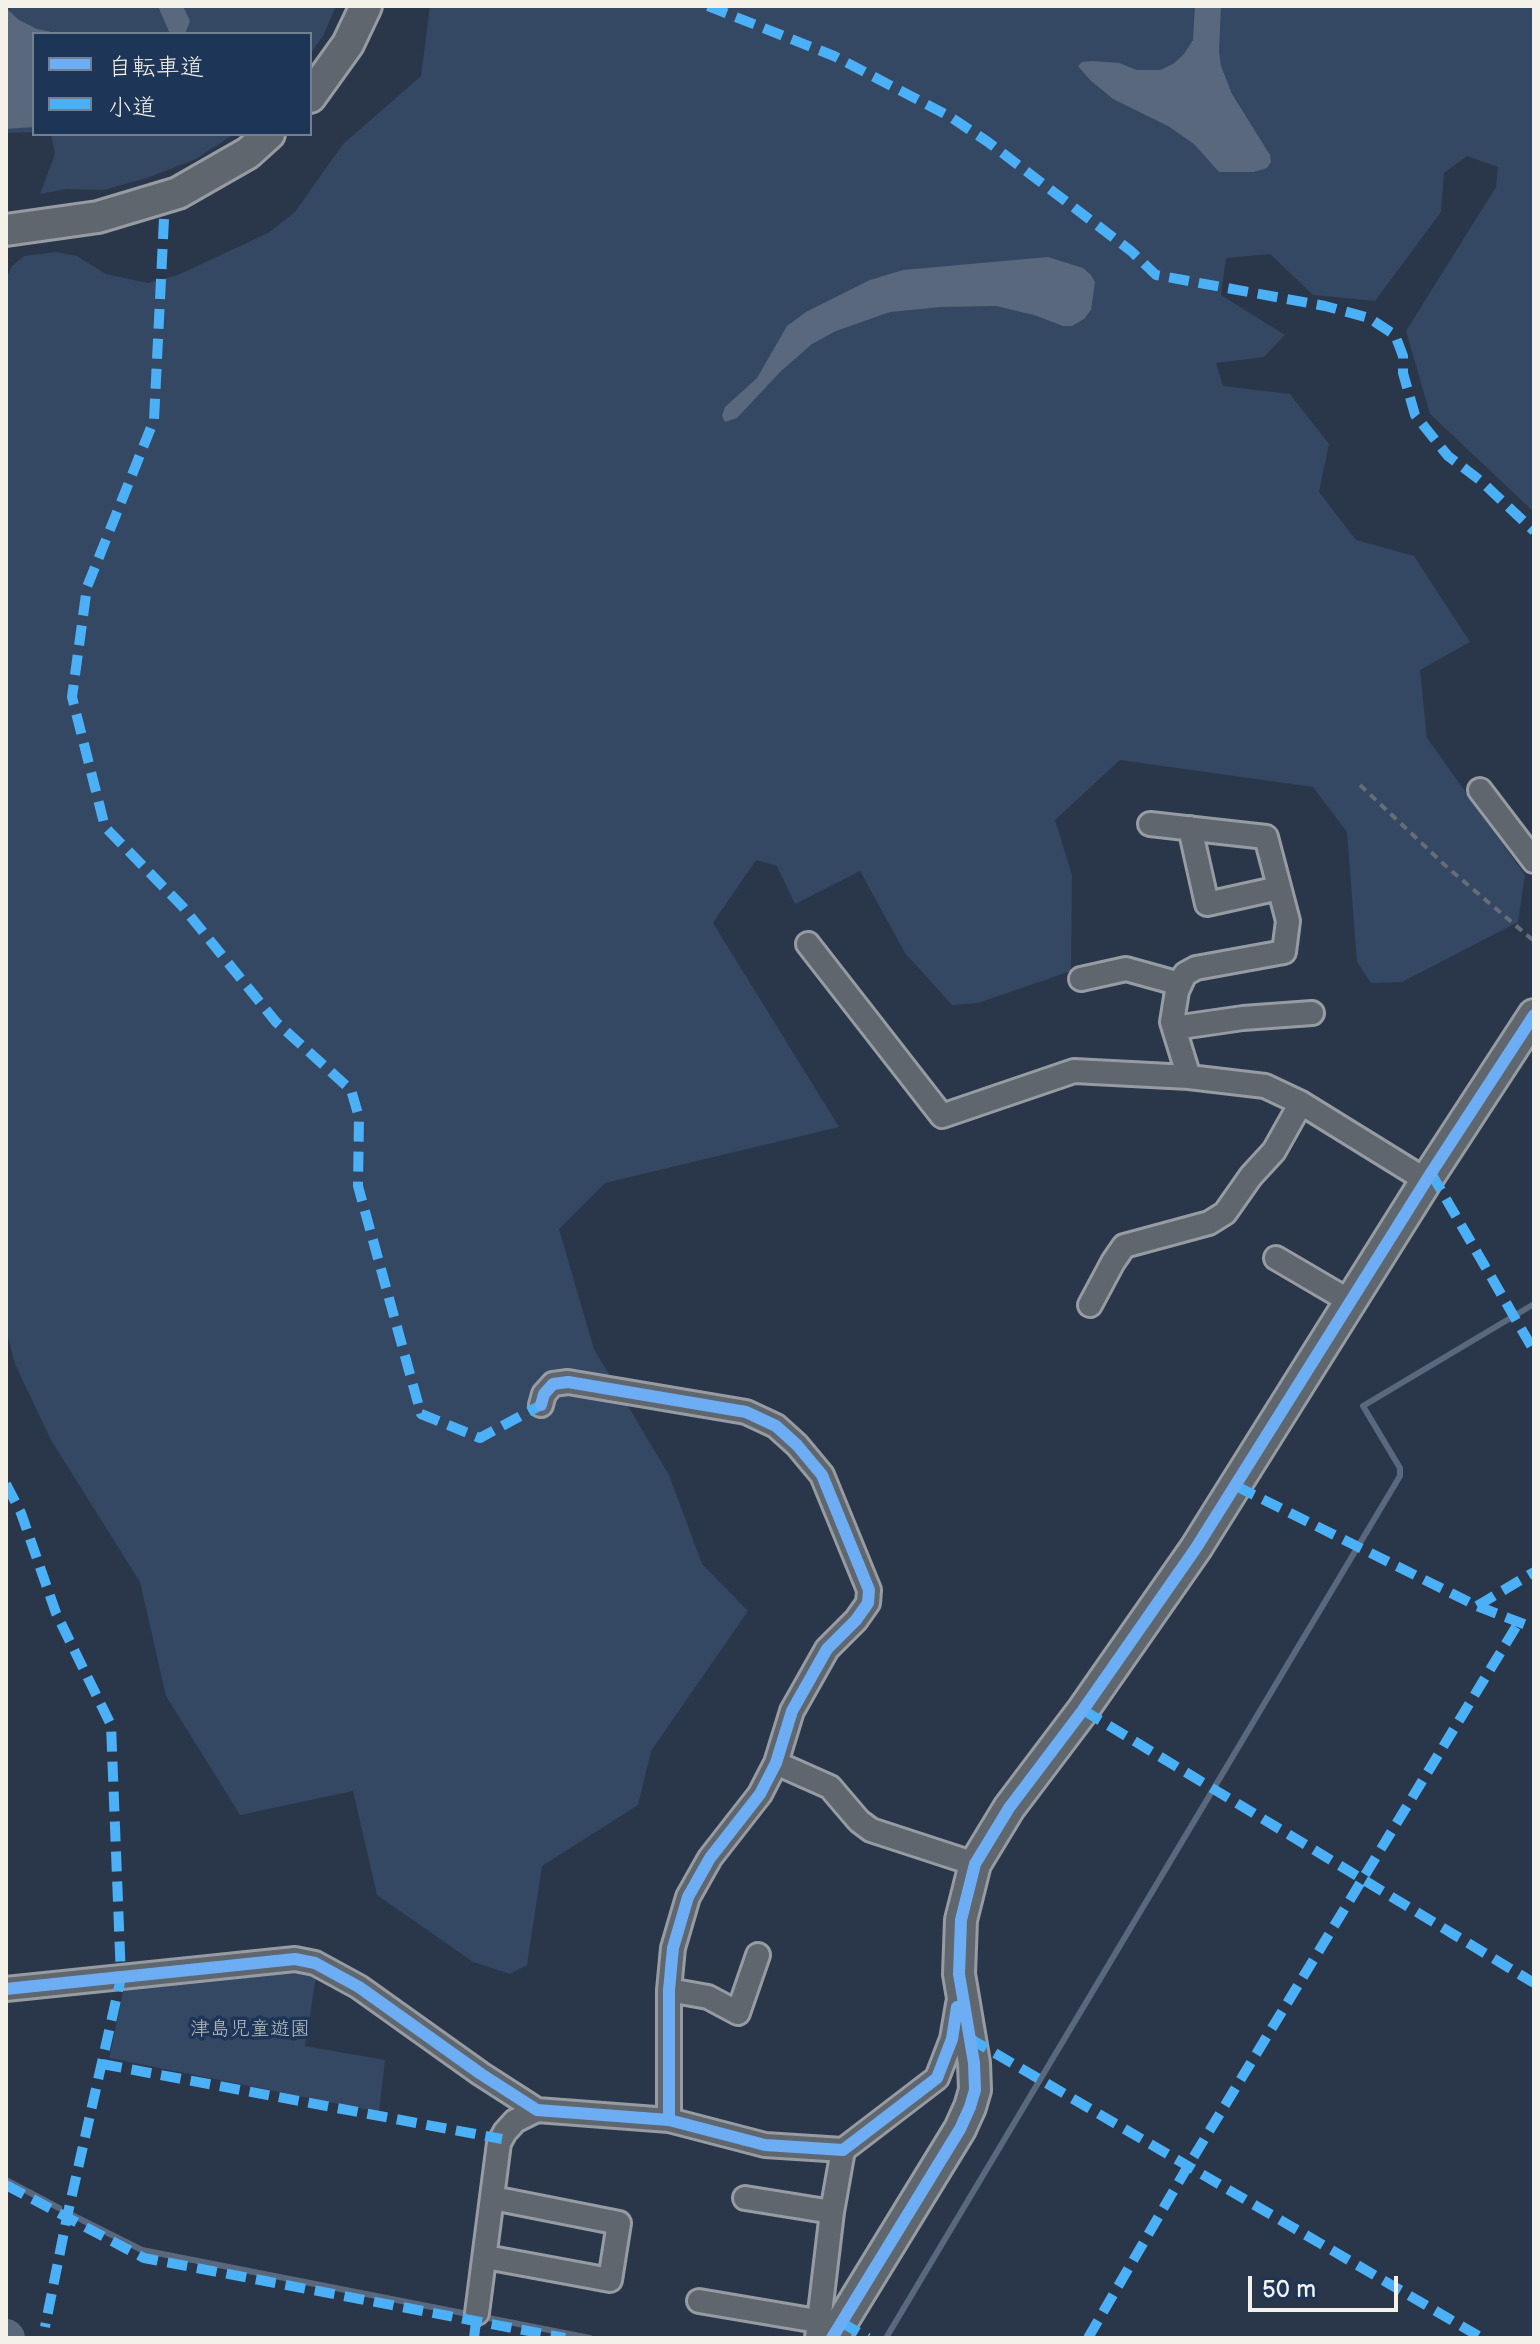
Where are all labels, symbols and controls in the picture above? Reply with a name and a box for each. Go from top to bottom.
legend [32,32,312,136]
text: 自転車道 [108,53,204,82]
text: 小道 [108,93,156,122]
park label: 津島児童遊園 [190,2018,310,2042]
scale bar [1252,2260,1402,2310]
text: 50 m [1262,2275,1316,2304]

